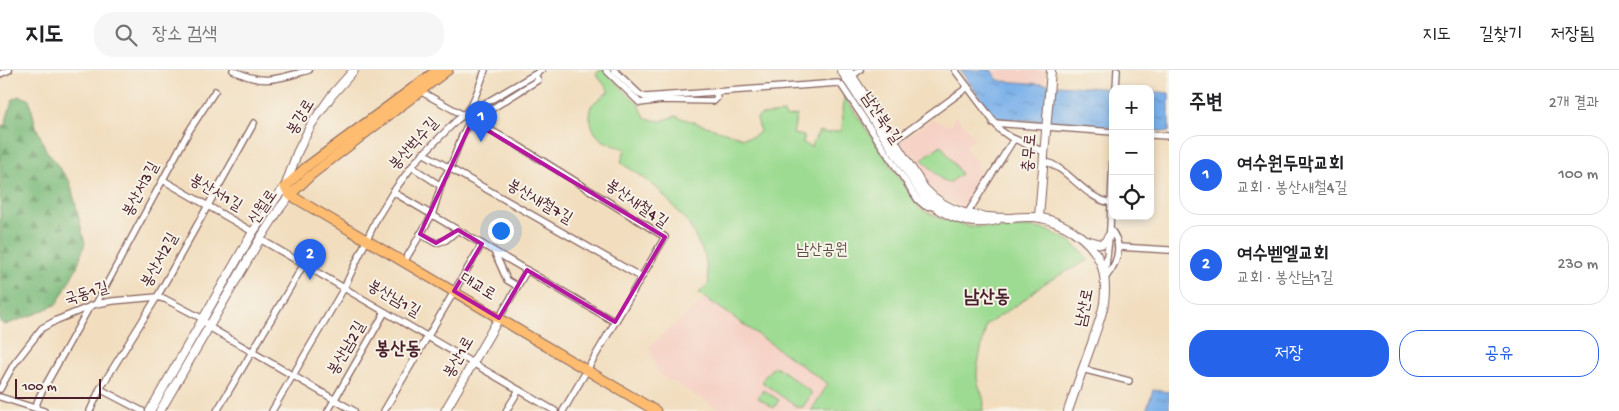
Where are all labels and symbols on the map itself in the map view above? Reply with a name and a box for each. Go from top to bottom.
street label: 남산북1길 [856,90,904,148]
street label: 봉강로 [284,97,320,139]
pin: 1 [465,101,497,142]
street label: 봉산벅수길 [386,115,444,175]
street label: 충무로 [1020,133,1042,173]
street label: 봉산서3길 [120,159,164,221]
street label: 봉산서1길 [185,171,245,217]
street label: 봉산새철7길 [503,176,576,229]
street label: 봉산새철4길 [601,176,672,233]
street label: 신월로 [244,186,283,229]
your location [488,218,514,244]
street label: 봉산서2길 [138,230,184,292]
pin: 2 [294,239,326,280]
park label: 남산공원 [796,242,848,261]
street label: 대교로 [456,270,498,306]
street label: 봉산남1길 [363,277,423,323]
street label: 국동1길 [63,279,111,311]
district label: 남산동 [964,287,1010,310]
street label: 남산로 [1073,287,1099,329]
street label: 봉산남2길 [325,318,371,379]
street label: 봉산1로 [440,334,480,382]
district label: 봉산동 [375,339,421,362]
scale bar [15,376,101,399]

